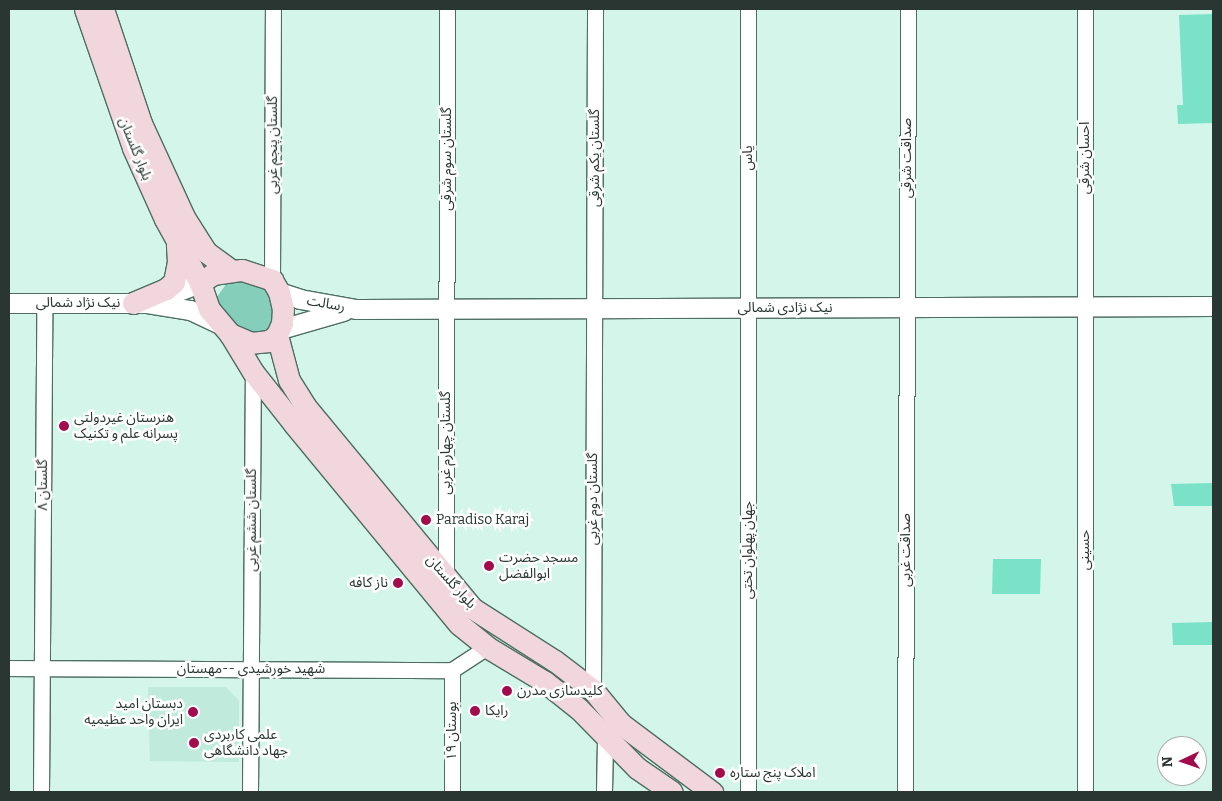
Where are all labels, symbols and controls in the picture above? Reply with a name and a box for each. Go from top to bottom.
street label: گلستان پنجم غربی [265,96,281,194]
street label: گلستان سوم شرقی [439,107,455,211]
street label: گلستان یکم شرقی [587,109,603,207]
street label: بلوار گلستان [115,115,155,183]
street label: صداقت شرقی [899,118,915,198]
street label: احسان شرقی [1077,122,1093,194]
street label: یاس [740,145,756,171]
street label: رسالت [305,292,347,316]
street label: نیک نژاد شمالی [36,295,120,311]
street label: نیک نژادی شمالی [738,300,832,316]
street label: گلستان چهارم غربی [438,391,454,495]
place label: هنرستان غیردولتی پسرانه علم و تکنیک [74,410,178,442]
marker: هنرستان غیردولتی پسرانه علم و تکنیک [58,420,70,432]
street label: گلستان دوم غربی [585,453,601,545]
street label: گلستان ۸ [35,459,51,511]
street label: گلستان ششم غربی [244,468,260,572]
street label: جهان پهلوان تختی [740,501,756,599]
place label: Paradiso Karaj [436,512,529,528]
street label: صداقت غربی [898,513,914,587]
marker: Paradiso Karaj [420,514,432,526]
street label: حسینی [1077,530,1093,570]
place label: مسجد حضرت ابوالفضل [499,550,578,582]
street label: بلوار گلستان [422,552,480,612]
marker: مسجد حضرت ابوالفضل [483,560,495,572]
place label: ناز کافه [349,575,388,591]
marker: ناز کافه [392,577,404,589]
street label: شهید خورشیدی --مهستان [177,661,325,677]
place label: کلیدسازی مدرن [517,683,603,699]
marker: کلیدسازی مدرن [501,685,513,697]
place label: دبستان امید ایران واحد عظیمیه [84,696,183,729]
street label: بوستان ۱۹ [444,701,460,761]
place label: رایکا [485,703,508,719]
marker: رایکا [469,705,481,717]
marker: دبستان امید ایران واحد عظیمیه [187,706,199,718]
place label: علمی کاربردی جهاد دانشگاهی [204,727,288,760]
north arrow [1157,736,1207,786]
marker: علمی کاربردی جهاد دانشگاهی [188,737,200,749]
text: N [1159,756,1176,768]
place label: املاک پنج ستاره [730,765,816,781]
marker: املاک پنج ستاره [714,767,726,779]

